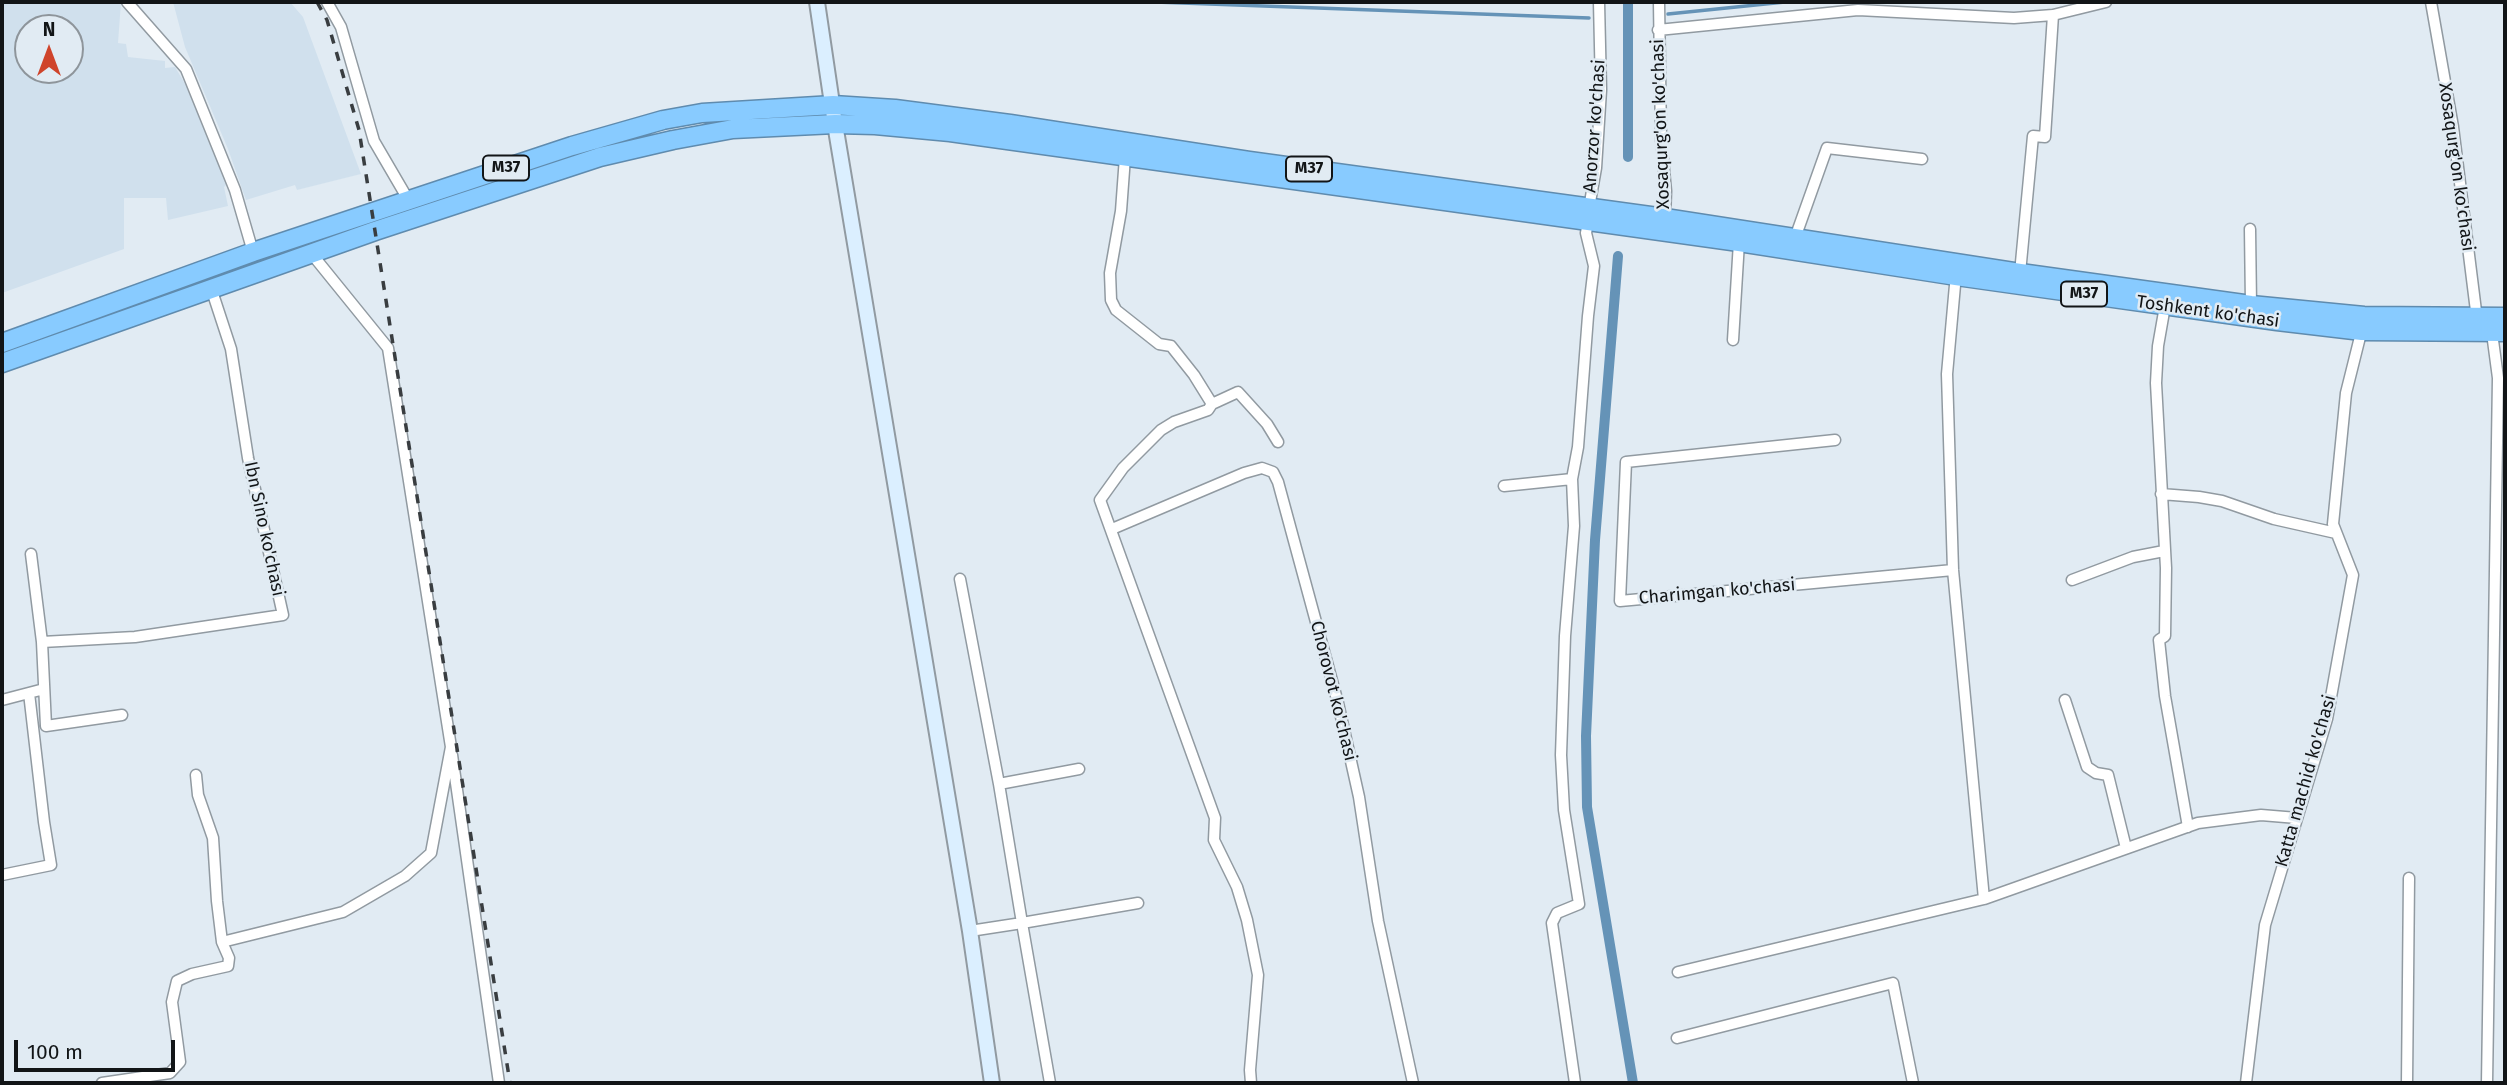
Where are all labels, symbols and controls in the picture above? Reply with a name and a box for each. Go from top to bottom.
north arrow [14,14,84,84]
text: N [43,18,55,41]
street label: Xosaqurg'on ko'chasi [1647,39,1675,209]
street label: Anorzor ko'chasi [1580,59,1610,193]
street label: Xosaqurg'on ko'chasi [2433,81,2479,253]
road number: M37 [483,156,529,180]
road number: M37 [1286,156,1332,182]
road number: M37 [2061,282,2107,306]
street label: Toshkent ko'chasi [2135,291,2281,333]
street label: Ibn Sino ko'chasi [239,460,289,598]
street label: Charimgan ko'chasi [1638,574,1796,610]
street label: Chorovot ko'chasi [1305,619,1361,763]
street label: Katta machid ko'chasi [2271,692,2341,870]
scale bar [18,1026,178,1070]
text: 100 m [27,1039,83,1065]

